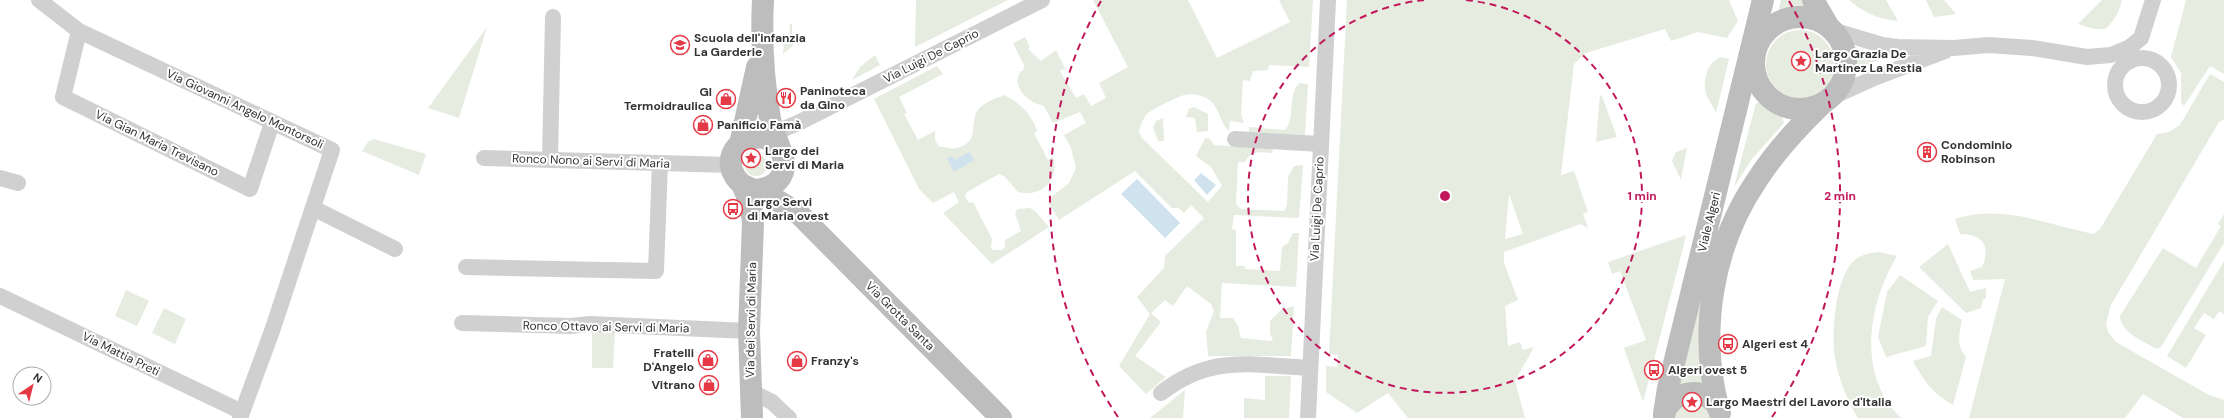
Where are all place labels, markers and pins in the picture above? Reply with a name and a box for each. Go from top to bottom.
place label: Scuola dell'infanzia La Garderie [694,30,806,60]
school or university icon: Scuola dell'infanzia La Garderie [669,34,691,56]
place label: Largo Grazia De Martinez La Restia [1815,46,1922,76]
place icon: Largo Grazia De Martinez La Restia [1790,50,1812,72]
place label: Paninoteca da Gino [800,83,866,113]
place label: Gl Termoidraulica [624,84,712,114]
restaurant icon: Paninoteca da Gino [775,87,797,109]
shop icon: Gl Termoidraulica [715,88,737,110]
shop icon: Panificio Famà [692,114,714,136]
place label: Panificio Famà [717,117,801,133]
place label: Condominio Robinson [1941,137,2012,167]
building icon: Condominio Robinson [1916,141,1938,163]
place label: Largo dei Servi di Maria [765,143,844,173]
place icon: Largo dei Servi di Maria [740,147,762,169]
centre of rings [1438,189,1452,203]
place label: Largo Servi di Maria ovest [747,194,829,224]
bus stop icon: Largo Servi di Maria ovest [722,198,744,220]
bus stop icon: Algeri est 4 [1717,333,1739,355]
place label: Algeri est 4 [1742,336,1808,352]
place label: Fratelli D'Angelo [643,345,694,375]
shop icon: Fratelli D'Angelo [697,349,719,371]
shop icon: Franzy's [786,350,808,372]
place label: Franzy's [811,353,859,369]
bus stop icon: Algeri ovest 5 [1643,359,1665,381]
place label: Algeri ovest 5 [1668,362,1747,378]
shop icon: Vitrano [698,374,720,396]
place label: Vitrano [651,377,695,393]
place icon: Largo Maestri del Lavoro d'Italia [1681,391,1703,413]
place label: Largo Maestri del Lavoro d'Italia [1706,394,1892,410]

